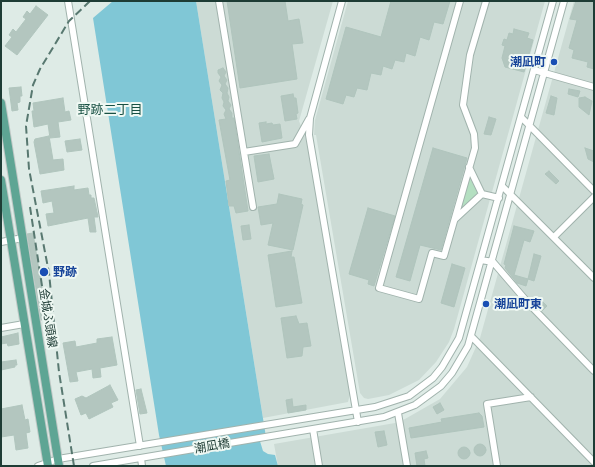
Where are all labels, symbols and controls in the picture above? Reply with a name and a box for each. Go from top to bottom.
place label: 潮凪町 [510,55,546,69]
marker: 潮凪町 [549,57,559,67]
district label: 野跡二丁目 [78,102,142,118]
place label: 野跡 [53,265,77,279]
marker: 野跡 [38,266,50,278]
street label: 金城ふ頭線 [36,287,60,349]
place label: 潮凪町東 [494,297,542,311]
marker: 潮凪町東 [481,299,491,309]
street label: 潮凪橋 [193,436,231,456]

